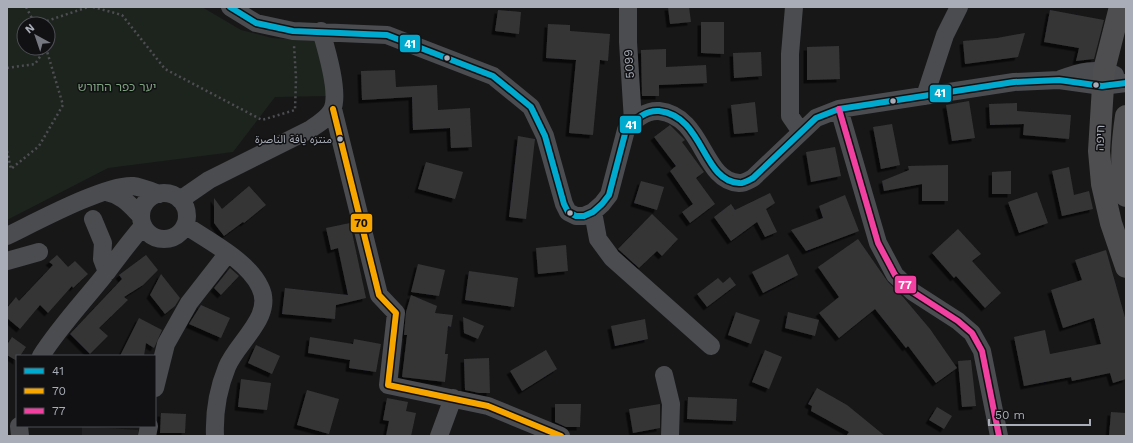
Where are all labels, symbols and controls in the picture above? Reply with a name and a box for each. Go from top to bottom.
north arrow [16,16,56,56]
text: N [23,21,37,36]
line badge: 41 [399,34,421,53]
text: 41 [404,38,416,51]
street label: 5099 [621,49,637,79]
unlabelled marker [442,53,452,63]
park label: יער כפר החורש [78,80,156,94]
unlabelled marker [1091,80,1101,90]
line badge: 41 [929,84,952,103]
text: 41 [934,87,946,100]
unlabelled marker [888,96,898,106]
line badge: 41 [619,115,642,134]
text: 41 [625,119,637,132]
street label: חיפה [1093,125,1107,151]
place label: منتزه يافة الناصرة [255,133,332,146]
marker: منتزه يافة الناصرة [335,134,345,144]
unlabelled marker [565,208,575,218]
line badge: 70 [350,213,373,233]
text: 70 [354,217,368,230]
line badge: 77 [894,275,917,294]
text: 77 [898,279,912,292]
legend [16,355,156,427]
text: 41 [52,364,64,378]
text: 70 [52,384,66,398]
scale bar [989,401,1090,427]
text: 77 [52,404,66,418]
text: 50 m [995,408,1025,422]

